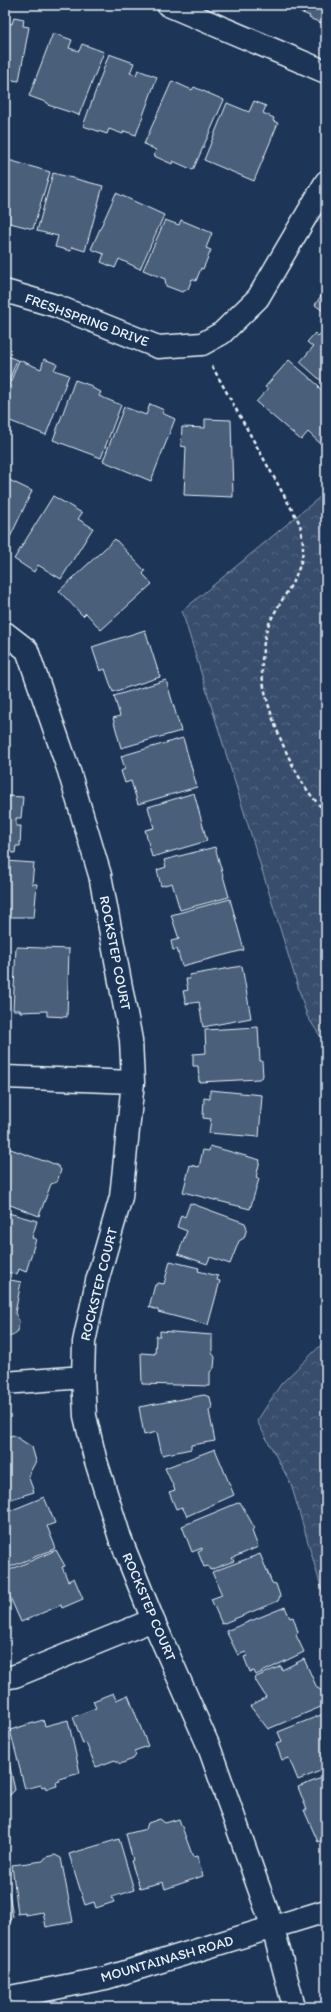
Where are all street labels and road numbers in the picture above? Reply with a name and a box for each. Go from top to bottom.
street label: FRESHSPRING DRIVE [23,290,152,350]
street label: ROCKSTEP COURT [96,894,134,1012]
street label: ROCKSTEP COURT [77,1225,121,1343]
street label: ROCKSTEP COURT [118,1550,180,1664]
street label: MOUNTAINASH ROAD [99,1932,236,1986]

